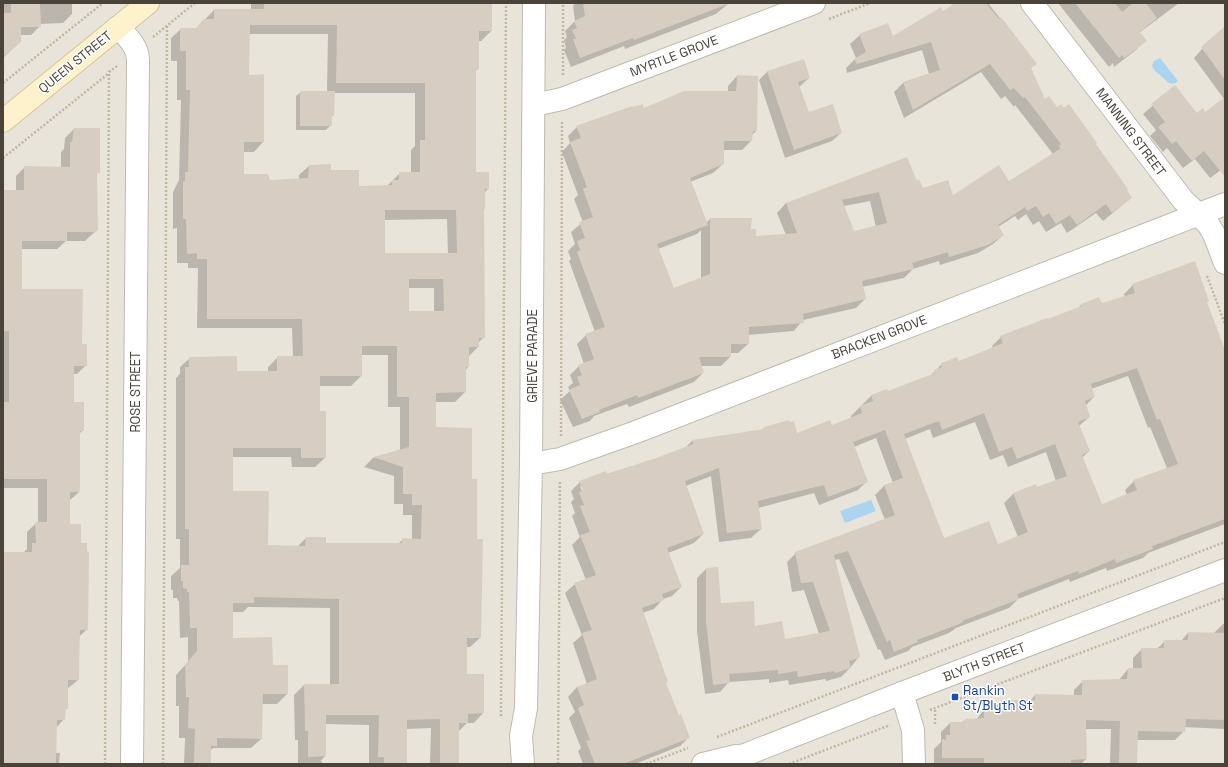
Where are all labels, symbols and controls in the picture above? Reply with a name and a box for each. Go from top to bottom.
street label: QUEEN STREET [35,27,115,97]
street label: MYRTLE GROVE [627,31,721,81]
street label: MANNING STREET [1092,85,1170,180]
street label: GRIEVE PARADE [524,309,541,403]
street label: BRACKEN GROVE [829,311,929,363]
street label: ROSE STREET [127,351,144,433]
street label: BLYTH STREET [940,638,1028,686]
place label: Rankin St/Blyth St [963,682,1033,714]
marker: Rankin St/Blyth St [950,692,960,702]

